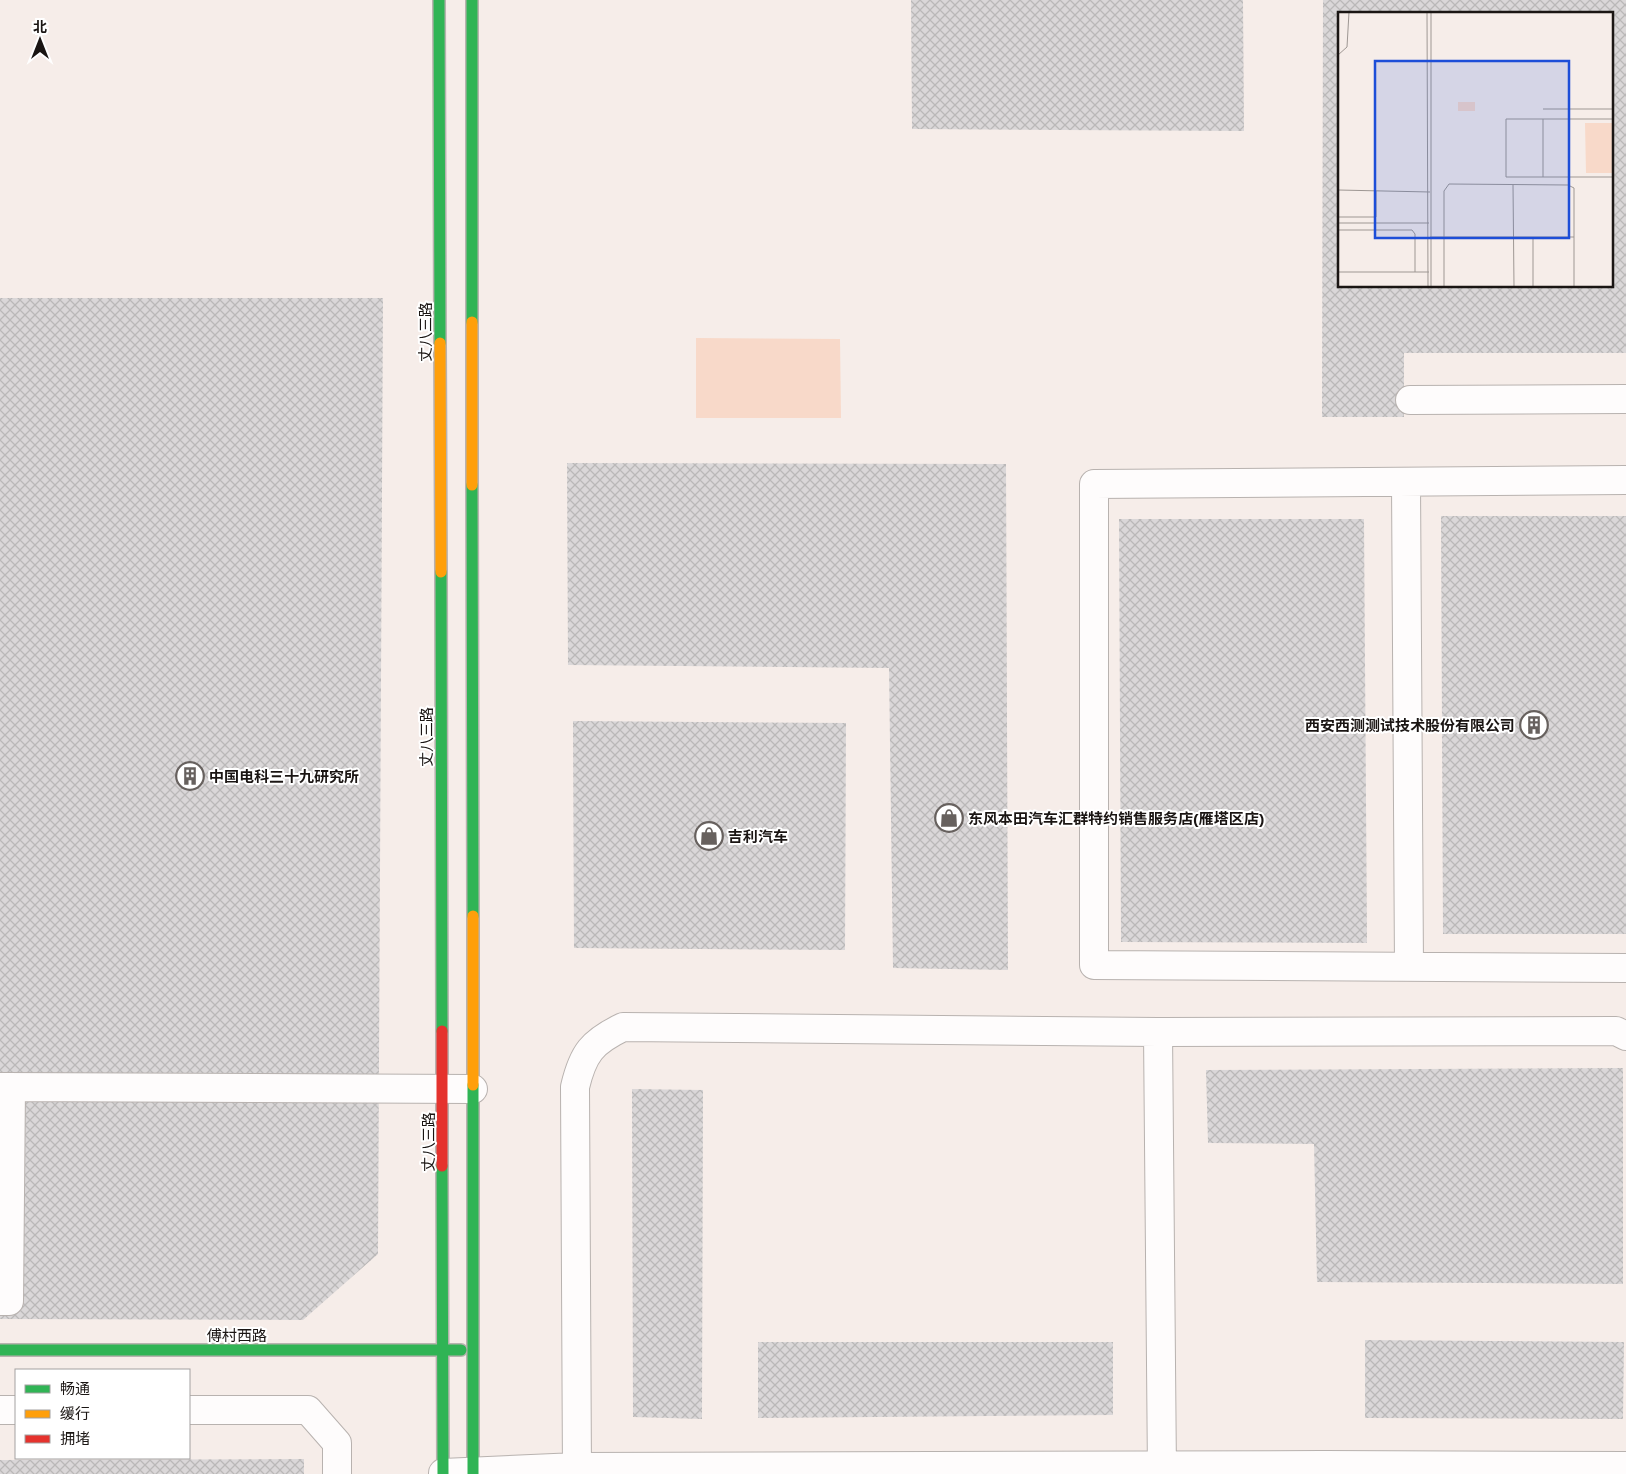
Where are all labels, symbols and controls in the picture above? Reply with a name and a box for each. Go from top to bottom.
inset map [1338,12,1614,288]
north arrow [15,15,65,65]
text: 北 [33,18,47,35]
street label: 丈八三路 [416,302,434,362]
street label: 丈八三路 [417,707,435,767]
building icon: 西安西测测试技术股份有限公司 [1519,710,1549,740]
place label: 西安西测测试技术股份有限公司 [1305,716,1515,734]
building icon: 中国电科三十九研究所 [175,761,205,791]
place label: 中国电科三十九研究所 [209,767,359,785]
shop icon: 东风本田汽车汇群特约销售服务店(雁塔区店) [934,803,964,833]
place label: 东风本田汽车汇群特约销售服务店(雁塔区店) [968,809,1264,827]
shop icon: 吉利汽车 [694,821,724,851]
place label: 吉利汽车 [728,827,788,845]
street label: 丈八三路 [419,1112,437,1172]
street label: 傅村西路 [207,1326,267,1344]
legend [15,1369,190,1459]
text: 畅通 [60,1379,90,1397]
text: 缓行 [60,1404,90,1422]
text: 拥堵 [60,1429,90,1447]

